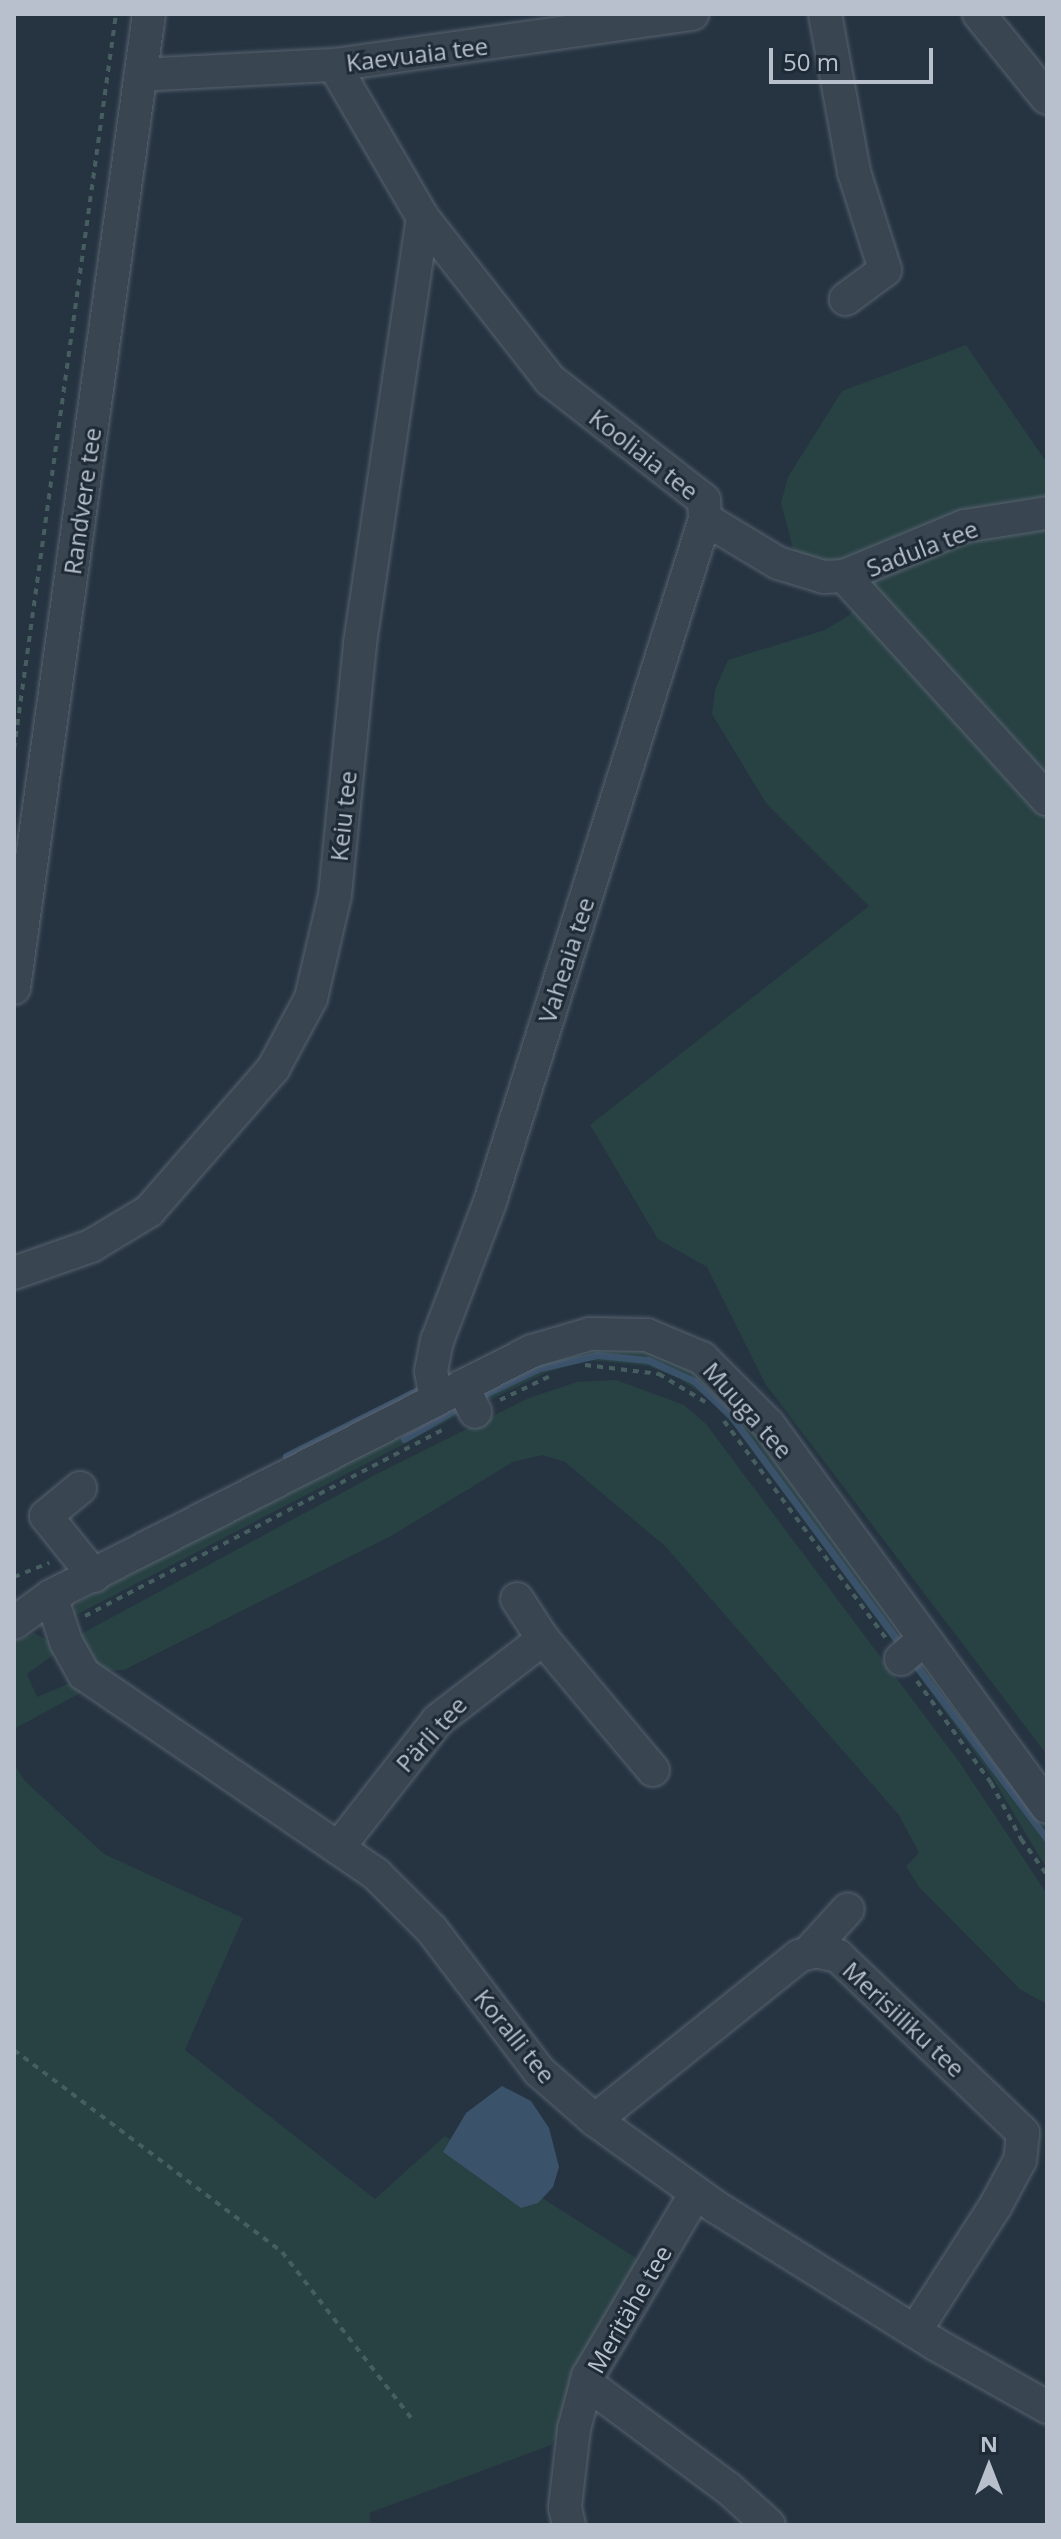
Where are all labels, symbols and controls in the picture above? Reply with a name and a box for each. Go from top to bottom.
street label: Kaevuaia tee [344,31,490,77]
scale bar [773,32,937,82]
text: 50 m [783,45,839,78]
street label: Kooliaia tee [584,403,704,505]
street label: Randvere tee [57,426,107,576]
street label: Sadula tee [862,514,982,582]
street label: Keiu tee [324,769,362,863]
street label: Vaheaia tee [532,894,600,1026]
street label: Muuga tee [697,1356,799,1464]
street label: Pärli tee [390,1690,472,1778]
street label: Merisiiliku tee [837,1955,971,2083]
street label: Koralli tee [469,1983,561,2089]
street label: Meritähe tee [581,2240,677,2378]
north arrow [949,2427,1029,2507]
text: N [980,2428,998,2458]

